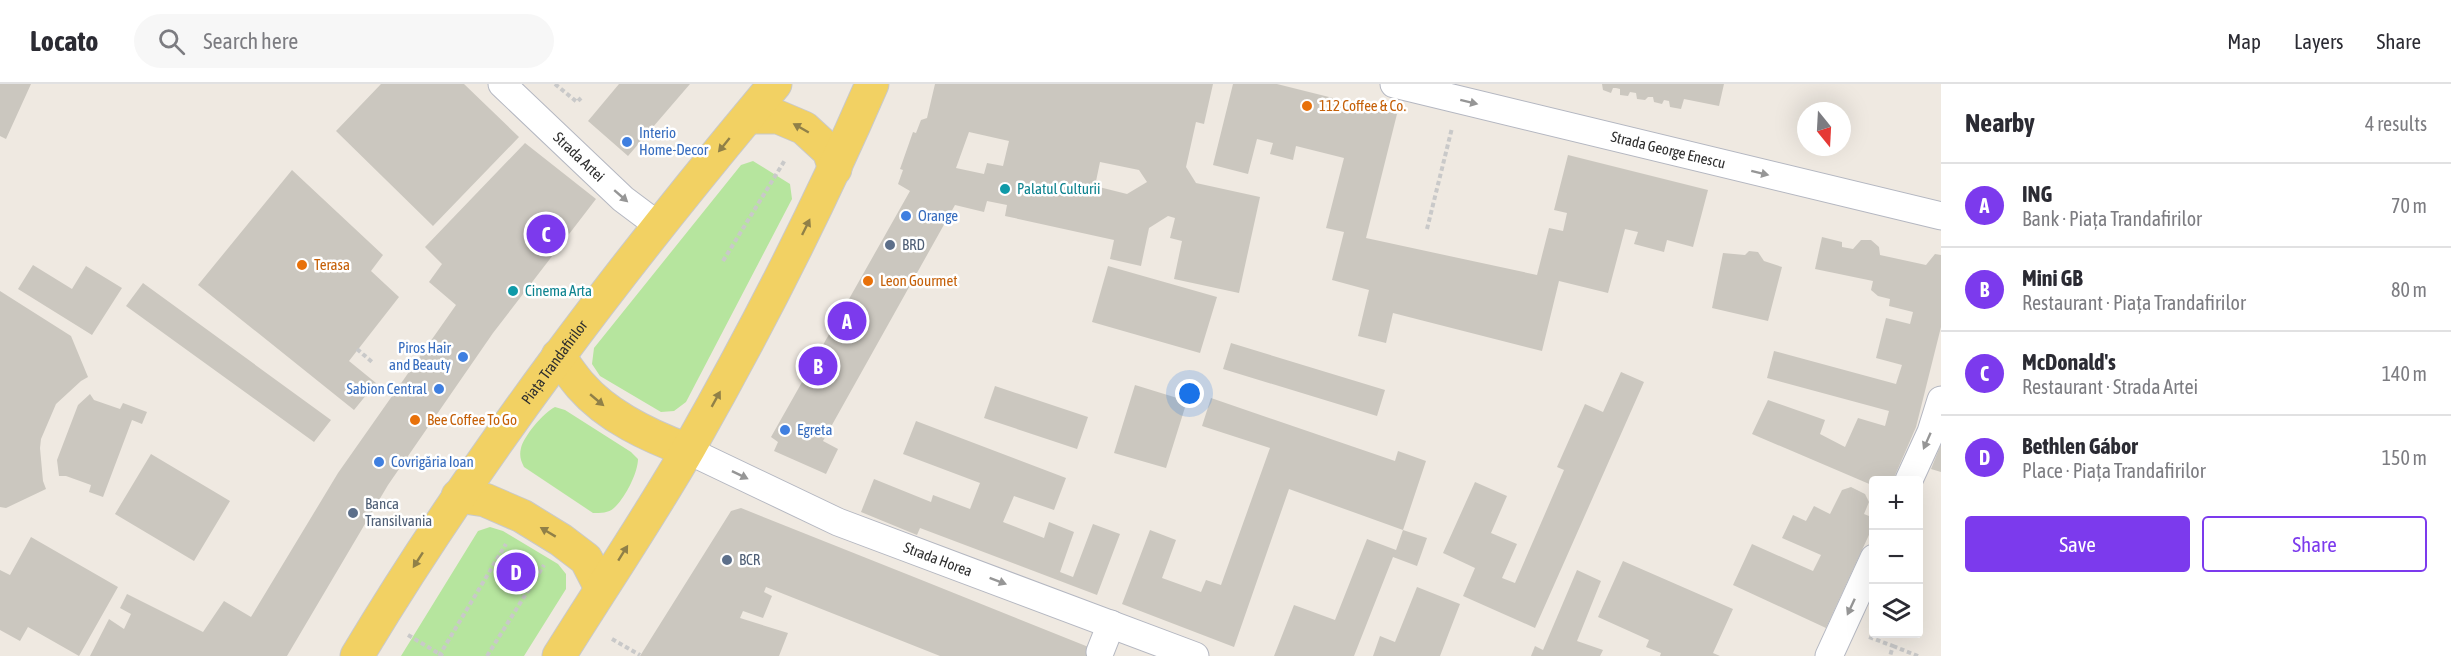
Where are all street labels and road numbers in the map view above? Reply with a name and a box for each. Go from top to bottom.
street label: Strada Artei [550,128,608,185]
street label: Strada George Enescu [1609,128,1727,172]
street label: Piața Trandafirilor [518,316,591,407]
street label: Strada Horea [901,538,975,580]

